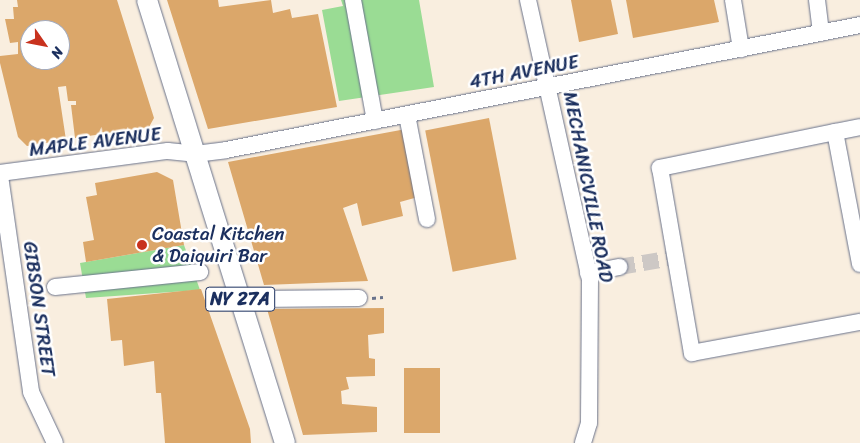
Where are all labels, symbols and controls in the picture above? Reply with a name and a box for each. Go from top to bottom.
north arrow [20,20,70,70]
text: N [44,42,70,64]
street label: 4TH AVENUE [467,50,581,94]
street label: MECHANICVILLE ROAD [558,90,618,284]
street label: MAPLE AVENUE [27,123,163,161]
place label: Coastal Kitchen & Daiquiri Bar [152,223,285,267]
marker: Coastal Kitchen & Daiquiri Bar [136,239,148,251]
street label: GIBSON STREET [18,240,60,378]
road number: NY 27A [205,284,275,314]

